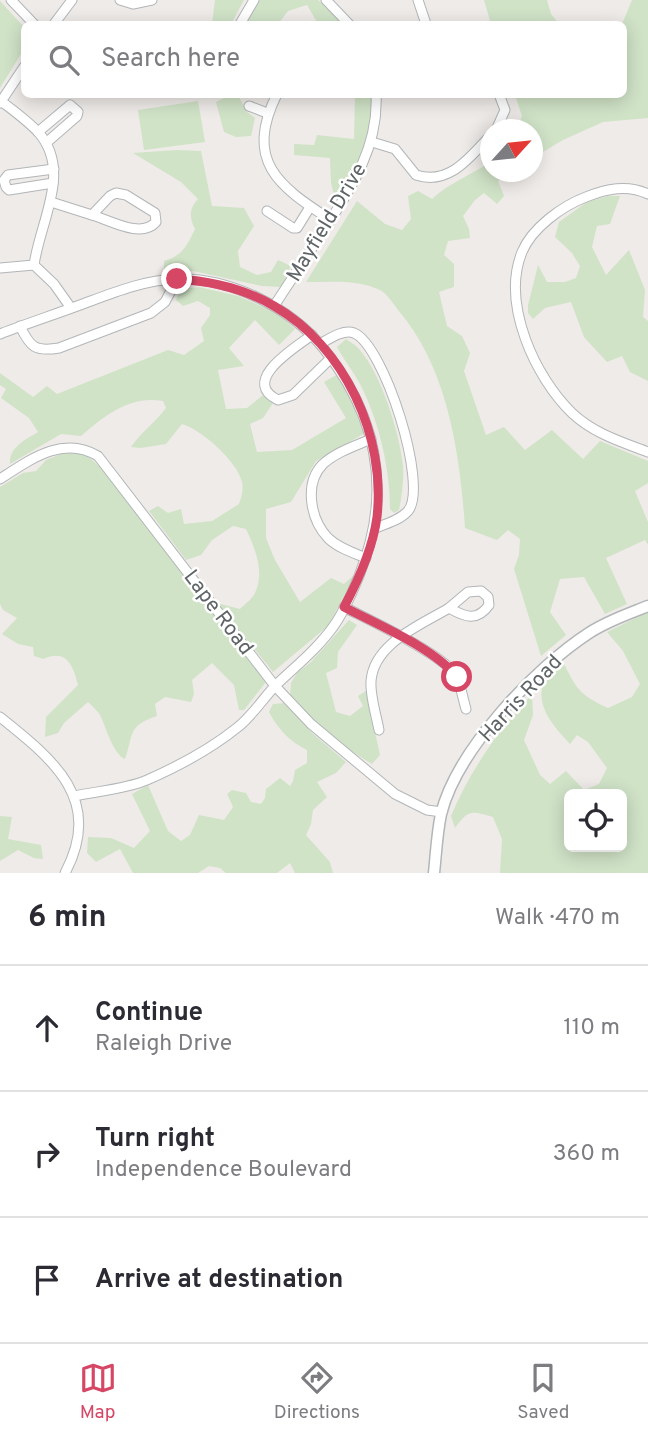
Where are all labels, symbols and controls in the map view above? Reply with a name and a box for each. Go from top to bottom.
search box [21,21,627,98]
icon: search [45,41,83,79]
text: Search here [101,43,240,76]
north arrow [480,119,543,182]
street label: Mayfield Drive [281,158,373,287]
route end [161,263,192,294]
street label: Lape Road [177,565,259,661]
street label: Harris Road [474,650,569,749]
route start [441,661,472,692]
map controls [564,789,627,852]
button: locate [564,789,627,852]
text: 6 min [28,900,106,937]
text: Walk · 470 m [495,904,620,933]
text: Continue [95,997,203,1030]
icon: ahead [28,1009,66,1047]
text: 110 m [563,1014,620,1043]
text: Raleigh Drive [95,1030,232,1059]
text: Turn right [95,1123,215,1156]
icon: right [28,1135,66,1173]
text: 360 m [553,1140,620,1169]
text: Independence Boulevard [95,1156,352,1185]
icon: arrive [28,1261,66,1299]
text: Arrive at destination [95,1264,343,1297]
tab: Map [79,1359,117,1425]
tab: Directions [274,1359,360,1425]
tab: Saved [517,1359,569,1425]

